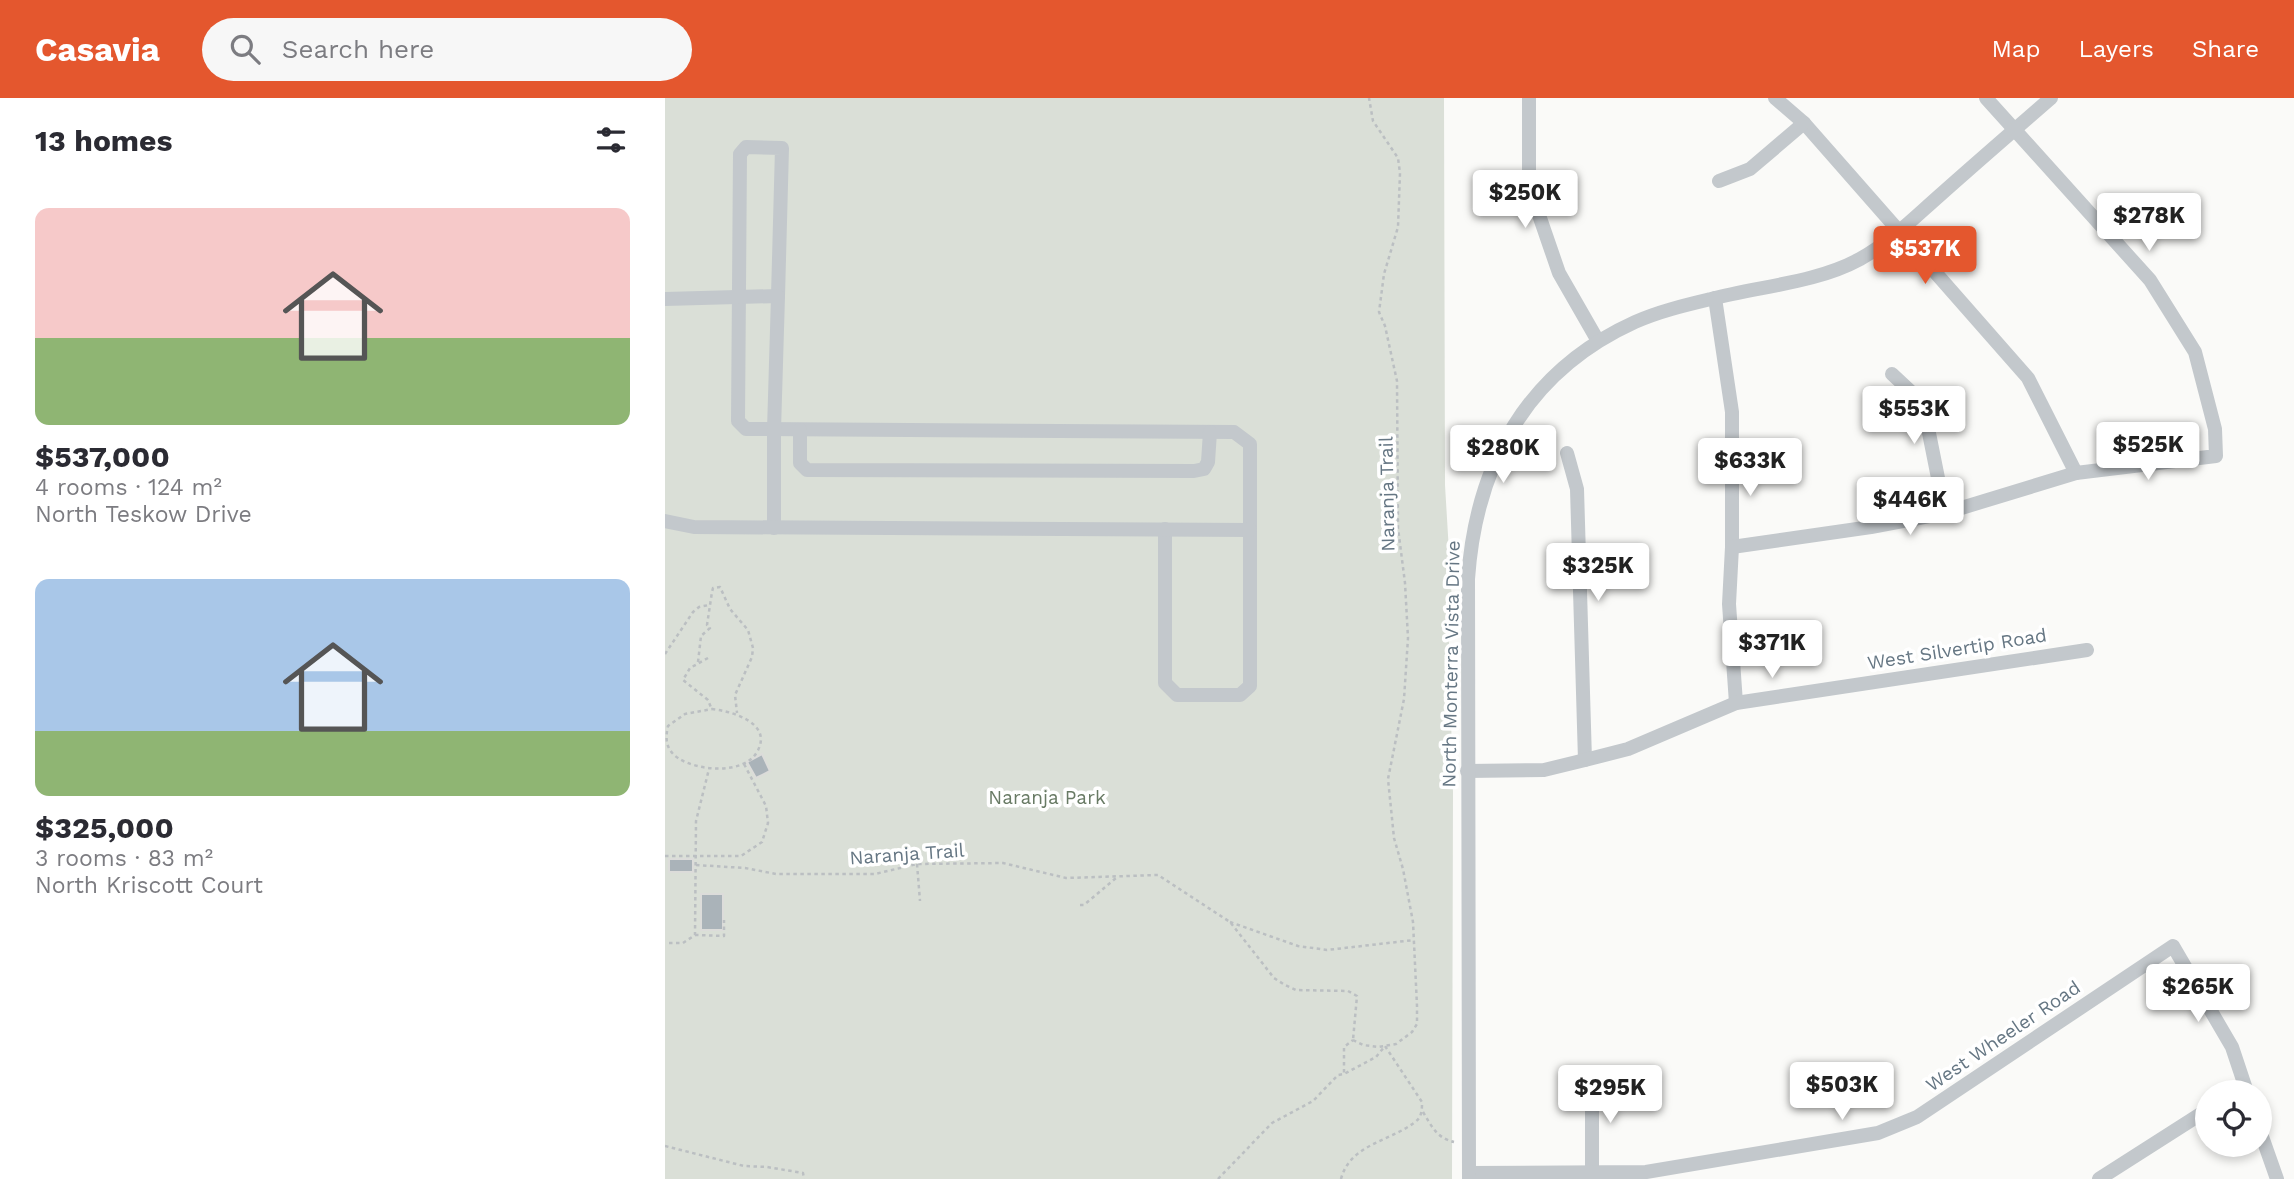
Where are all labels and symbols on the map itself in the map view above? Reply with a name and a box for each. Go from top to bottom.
pin: $250K [1476,170,1574,230]
pin: $278K [2100,194,2198,253]
pin: $537K [1876,226,1974,286]
pin: $553K [1865,386,1963,446]
pin: $525K [2099,422,2197,482]
pin: $280K [1454,426,1552,485]
street label: Naranja Trail [1374,436,1400,552]
pin: $633K [1701,438,1799,498]
pin: $446K [1861,478,1959,537]
street label: North Monterra Vista Drive [1437,540,1465,788]
pin: $325K [1549,544,1647,603]
pin: $371K [1723,620,1821,680]
street label: West Silvertip Road [1866,623,2048,675]
park label: Naranja Park [988,786,1106,809]
street label: Naranja Trail [849,838,965,869]
pin: $265K [2149,964,2247,1024]
street label: West Wheeler Road [1921,976,2085,1096]
pin: $503K [1793,1062,1891,1122]
pin: $295K [1561,1066,1659,1125]

